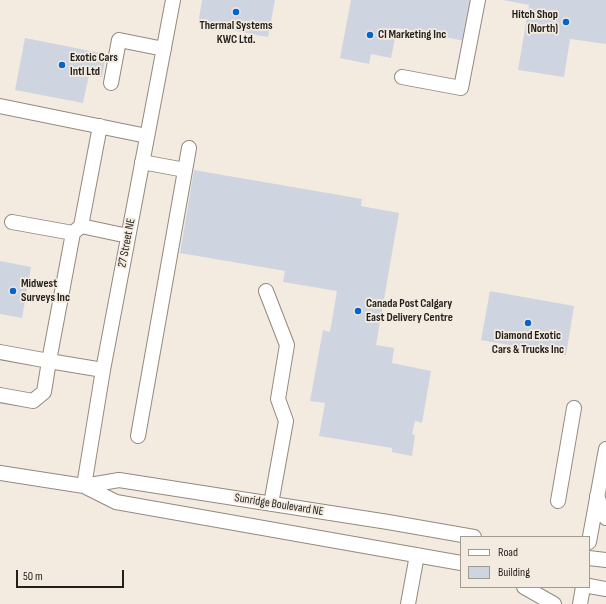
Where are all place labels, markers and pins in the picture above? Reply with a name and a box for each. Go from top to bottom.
marker: Thermal Systems KWC Ltd. [231,7,241,17]
place label: Hitch Shop (North) [512,8,558,36]
marker: Hitch Shop (North) [561,17,571,27]
place label: Thermal Systems KWC Ltd. [199,19,273,47]
place label: Cl Marketing Inc [378,28,446,42]
marker: Cl Marketing Inc [365,30,375,40]
place label: Exotic Cars Intl Ltd [70,51,118,79]
marker: Exotic Cars Intl Ltd [57,60,67,70]
place label: Midwest Surveys Inc [21,277,70,305]
marker: Midwest Surveys Inc [8,286,18,296]
place label: Canada Post Calgary East Delivery Centre [366,297,453,325]
marker: Canada Post Calgary East Delivery Centre [353,306,363,316]
marker: Diamond Exotic Cars & Trucks Inc [523,318,533,328]
place label: Diamond Exotic Cars & Trucks Inc [492,329,564,357]

